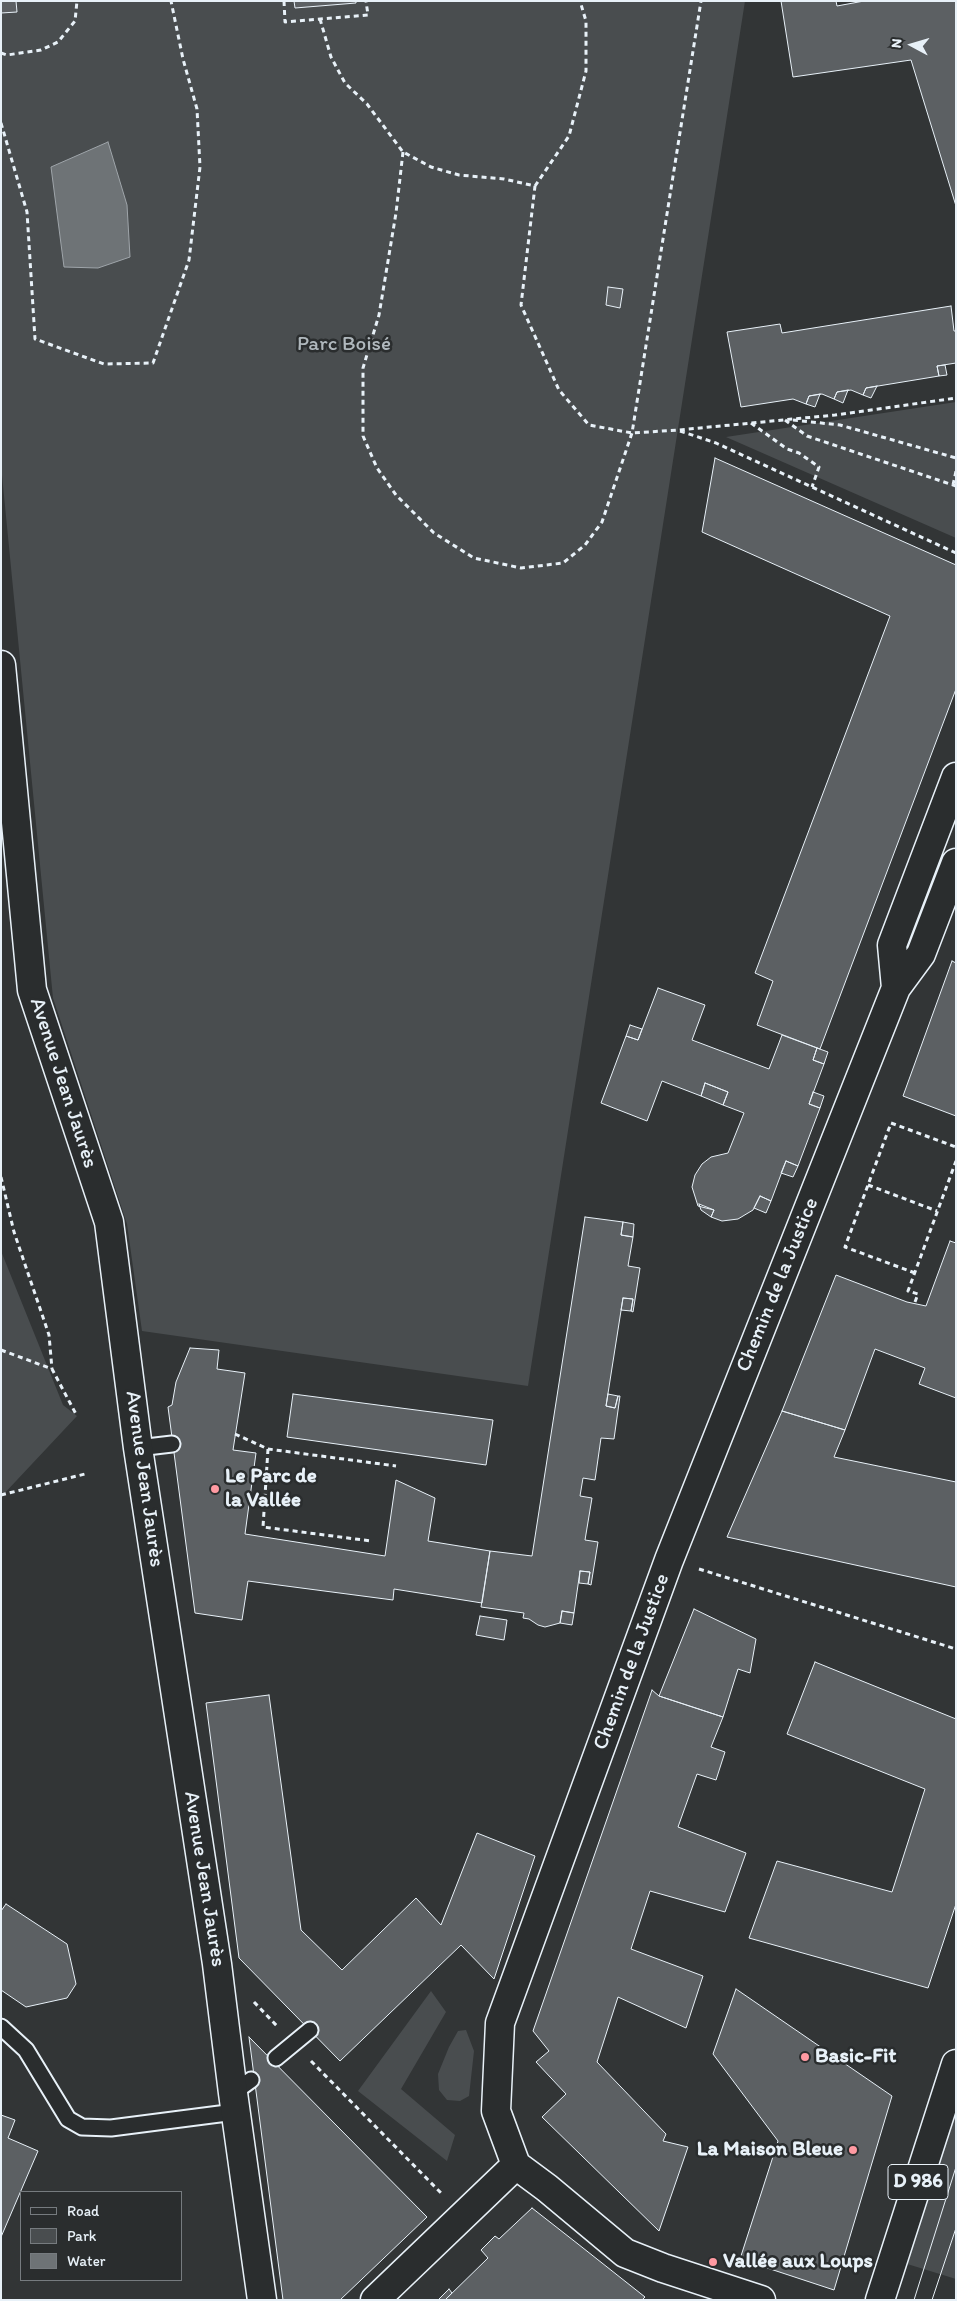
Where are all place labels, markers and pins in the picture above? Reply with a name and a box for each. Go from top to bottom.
place label: Le Parc de la Vallée [225,1464,317,1514]
marker: Le Parc de la Vallée [209,1483,221,1495]
place label: Basic-Fit [815,2044,896,2070]
marker: Basic-Fit [799,2051,811,2063]
place label: La Maison Bleue [697,2137,843,2163]
marker: La Maison Bleue [847,2144,859,2156]
place label: Vallée aux Loups [723,2249,873,2275]
marker: Vallée aux Loups [707,2256,719,2268]

